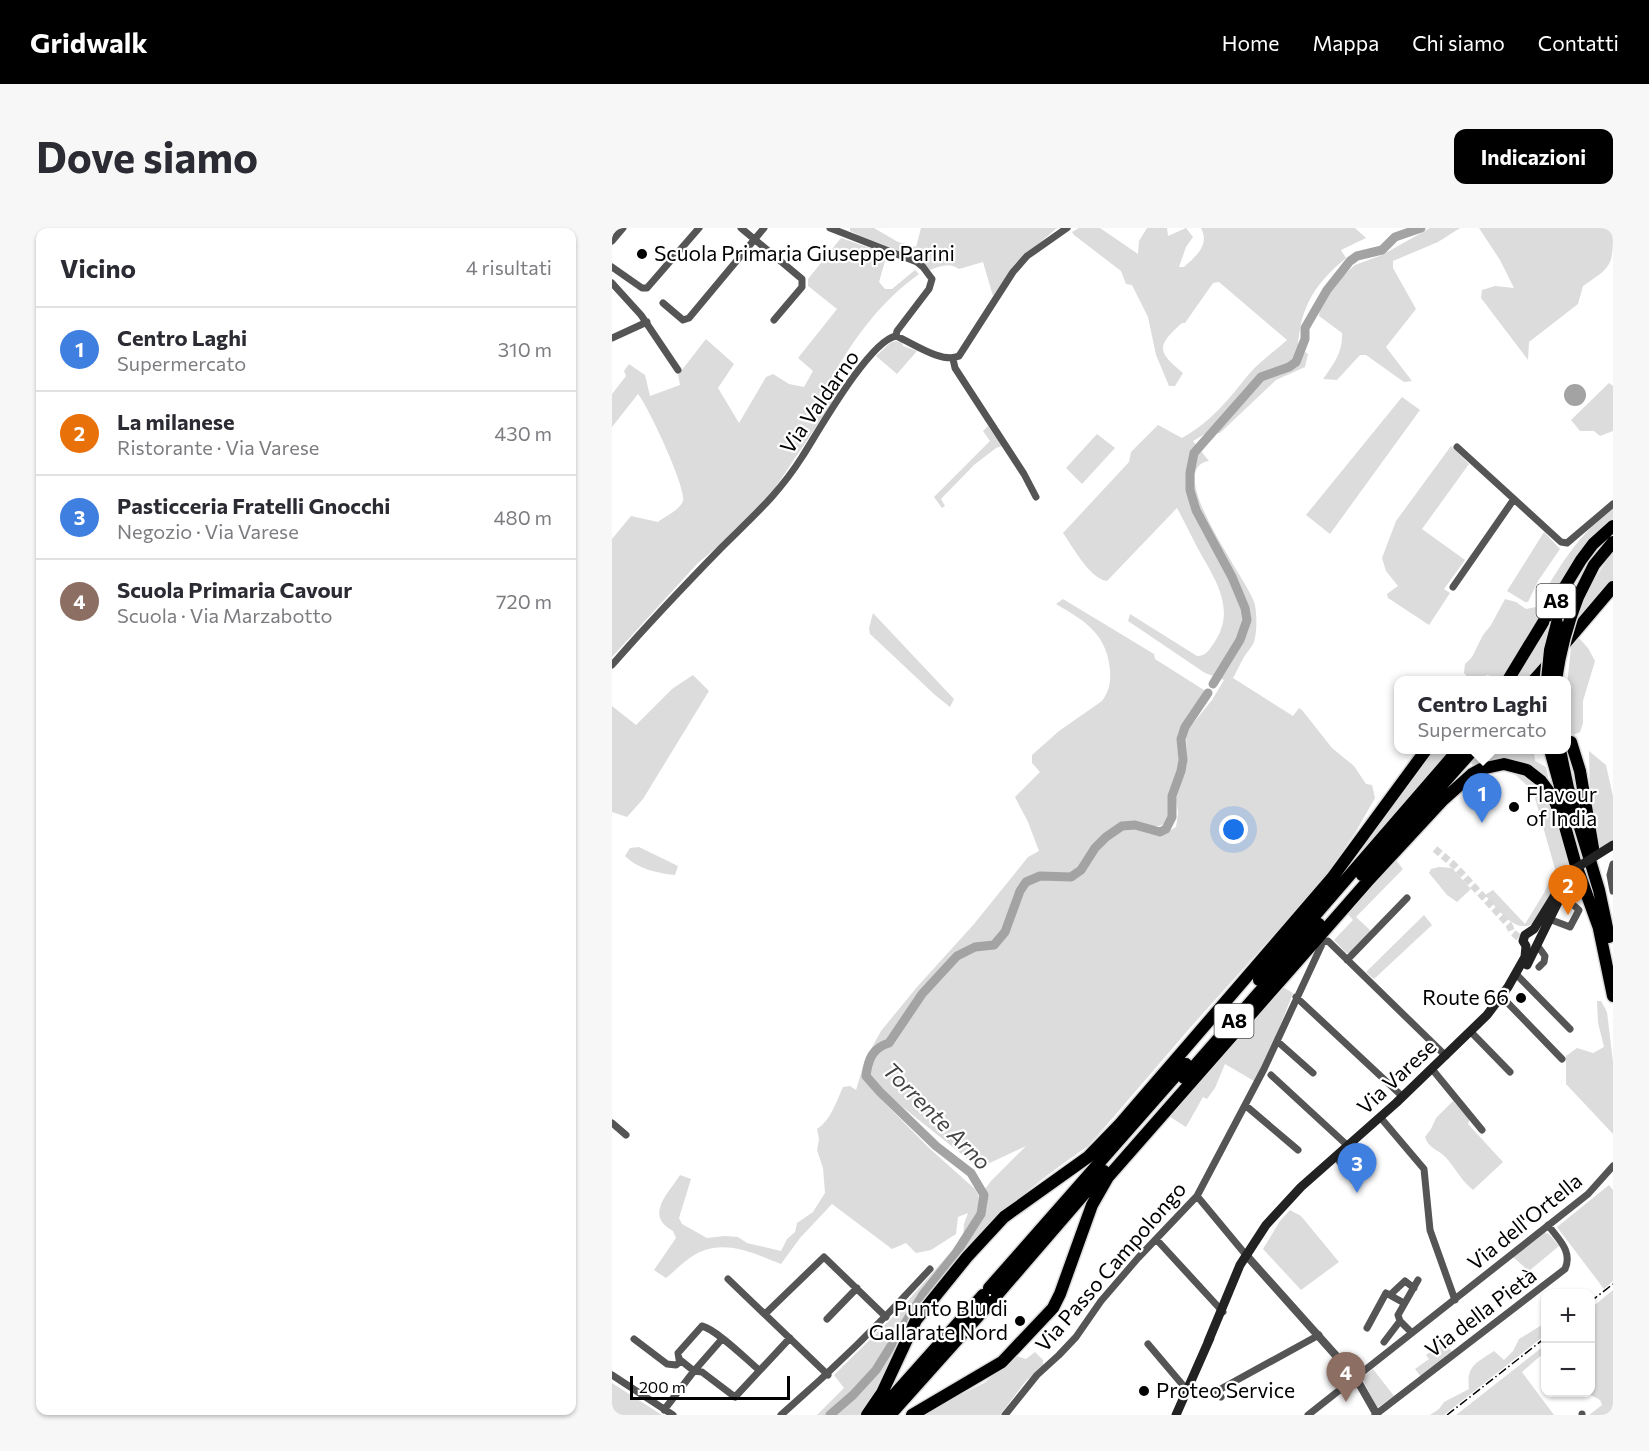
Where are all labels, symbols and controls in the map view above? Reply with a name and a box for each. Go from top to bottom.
text: Gridwalk [30,25,148,59]
text: Home [1222,30,1279,55]
text: Mappa [1312,30,1379,55]
text: Chi siamo [1412,30,1505,55]
text: Contatti [1538,30,1619,55]
button: Indicazioni [1454,129,1613,184]
text: Dove siamo [36,130,258,182]
place label: Scuola Primaria Giuseppe Parini [654,240,955,265]
marker: Scuola Primaria Giuseppe Parini [635,247,649,261]
text: Vicino [60,252,136,283]
text: 4 risultati [466,255,552,279]
text: Centro Laghi [117,324,247,351]
text: 1 [75,337,84,361]
text: 310 m [498,337,552,361]
street label: Via Valdarno [774,345,864,458]
text: Supermercato [117,351,246,375]
text: La milanese [117,408,235,435]
text: 2 [74,421,85,445]
text: 430 m [494,421,552,445]
text: Ristorante · Via Varese [117,435,319,459]
text: Pasticceria Fratelli Gnocchi [117,492,390,519]
text: 3 [74,505,85,529]
text: 480 m [494,505,552,529]
text: Negozio · Via Varese [117,519,299,543]
text: Scuola Primaria Cavour [117,576,352,603]
road number: A8 [1536,584,1576,618]
text: 4 [73,589,86,613]
text: 720 m [496,589,552,613]
text: Scuola · Via Marzabotto [117,603,332,627]
popup [1394,676,1571,754]
text: Centro Laghi [1417,690,1548,717]
text: Supermercato [1417,717,1547,741]
pin: 1 [1462,774,1502,823]
place label: Flavour of India [1526,781,1597,830]
marker: Flavour of India [1507,800,1521,814]
your location [1219,815,1248,844]
pin: 2 [1548,866,1588,915]
place label: Route 66 [1422,984,1509,1009]
marker: Route 66 [1514,991,1528,1005]
road number: A8 [1214,1004,1254,1038]
street label: Via Varese [1351,1033,1441,1119]
water label: Torrente Arno [878,1056,997,1175]
pin: 3 [1338,1144,1376,1193]
street label: Via dell'Ortella [1462,1167,1586,1274]
street label: Via Passo Campolongo [1029,1176,1190,1356]
street label: Via della Pietà [1420,1262,1541,1362]
map controls [1541,1289,1595,1397]
button: + [1541,1289,1595,1343]
place label: Punto Blu di Gallarate Nord [869,1295,1008,1344]
marker: Punto Blu di Gallarate Nord [1013,1314,1027,1328]
button: − [1541,1343,1595,1397]
pin: 4 [1326,1352,1366,1402]
scale bar [630,1373,790,1400]
text: 200 m [639,1377,686,1396]
place label: Proteo Service [1156,1377,1295,1402]
marker: Proteo Service [1137,1384,1151,1398]

